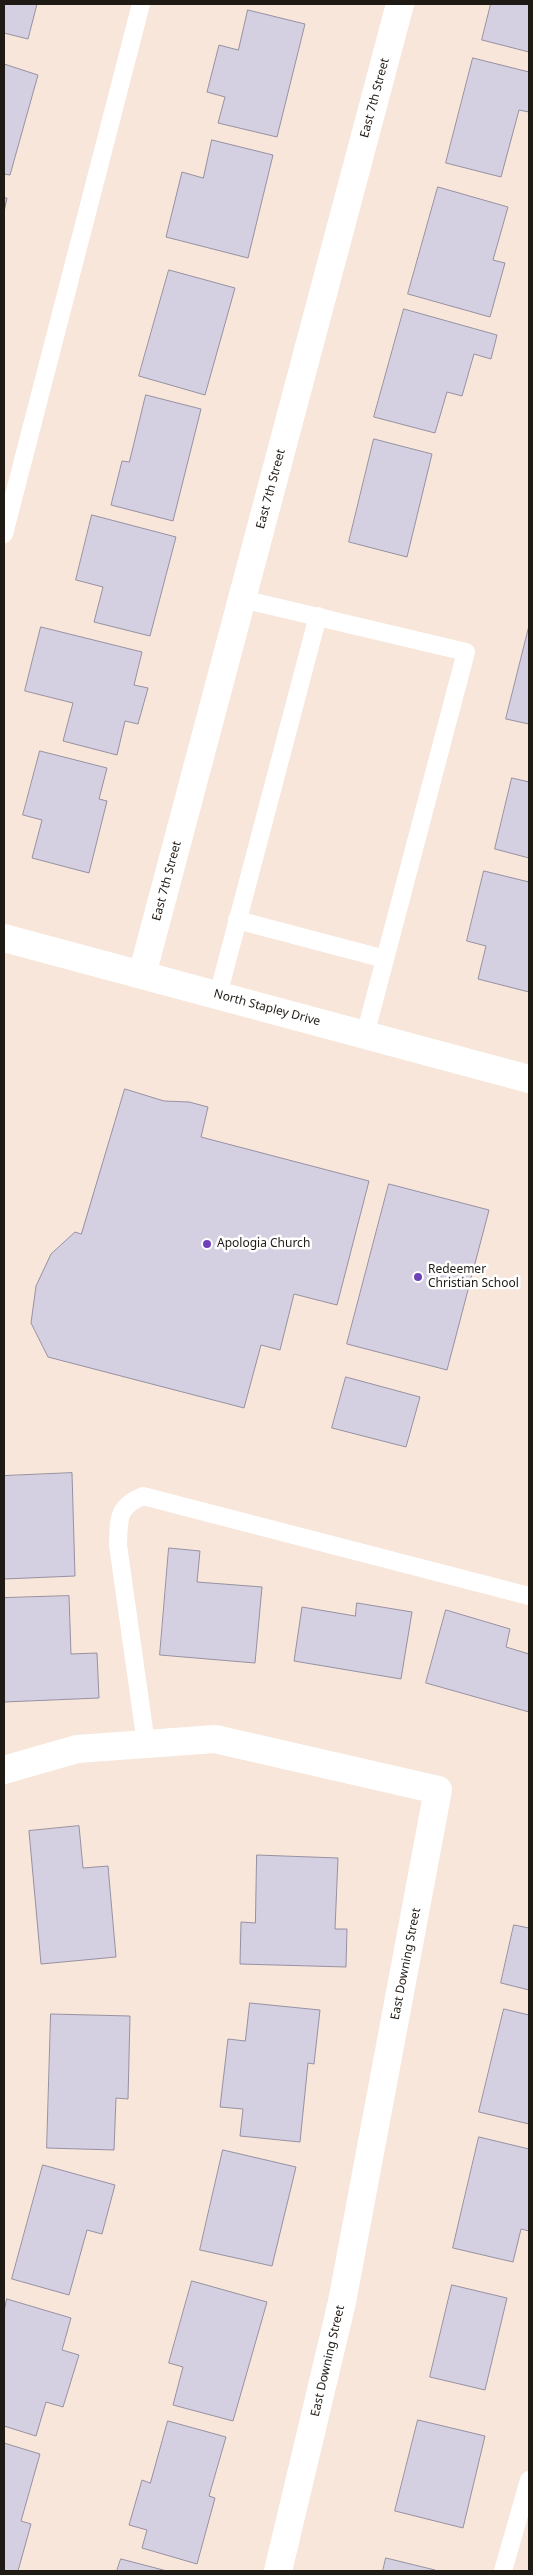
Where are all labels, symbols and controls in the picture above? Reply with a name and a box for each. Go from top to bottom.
street label: East 7th Street [357,57,393,139]
street label: East 7th Street [253,448,289,530]
street label: East 7th Street [149,840,185,922]
street label: North Stapley Drive [212,987,322,1029]
place label: Apologia Church [217,1237,310,1251]
marker: Apologia Church [201,1238,213,1250]
place label: Redeemer Christian School [428,1263,519,1291]
marker: Redeemer Christian School [412,1271,424,1283]
street label: East Downing Street [388,1907,424,2021]
street label: East Downing Street [308,2304,348,2418]

